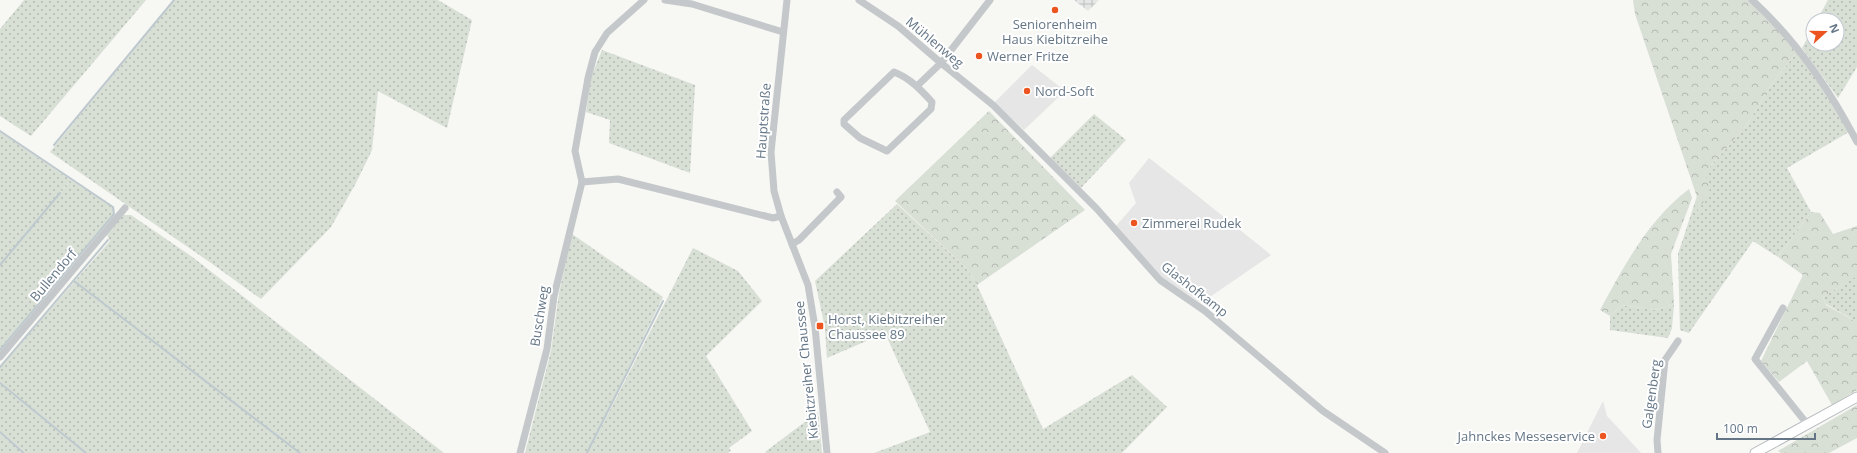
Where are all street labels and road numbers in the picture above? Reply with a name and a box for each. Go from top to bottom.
street label: Mühlenweg [902,12,968,72]
street label: Hauptstraße [751,82,775,160]
street label: Bullendorf [26,244,81,305]
street label: Glashofkamp [1158,257,1232,321]
street label: Buschweg [525,284,553,348]
street label: Kiebitzreiher Chaussee [790,300,822,440]
street label: Galgenberg [1637,358,1665,430]

